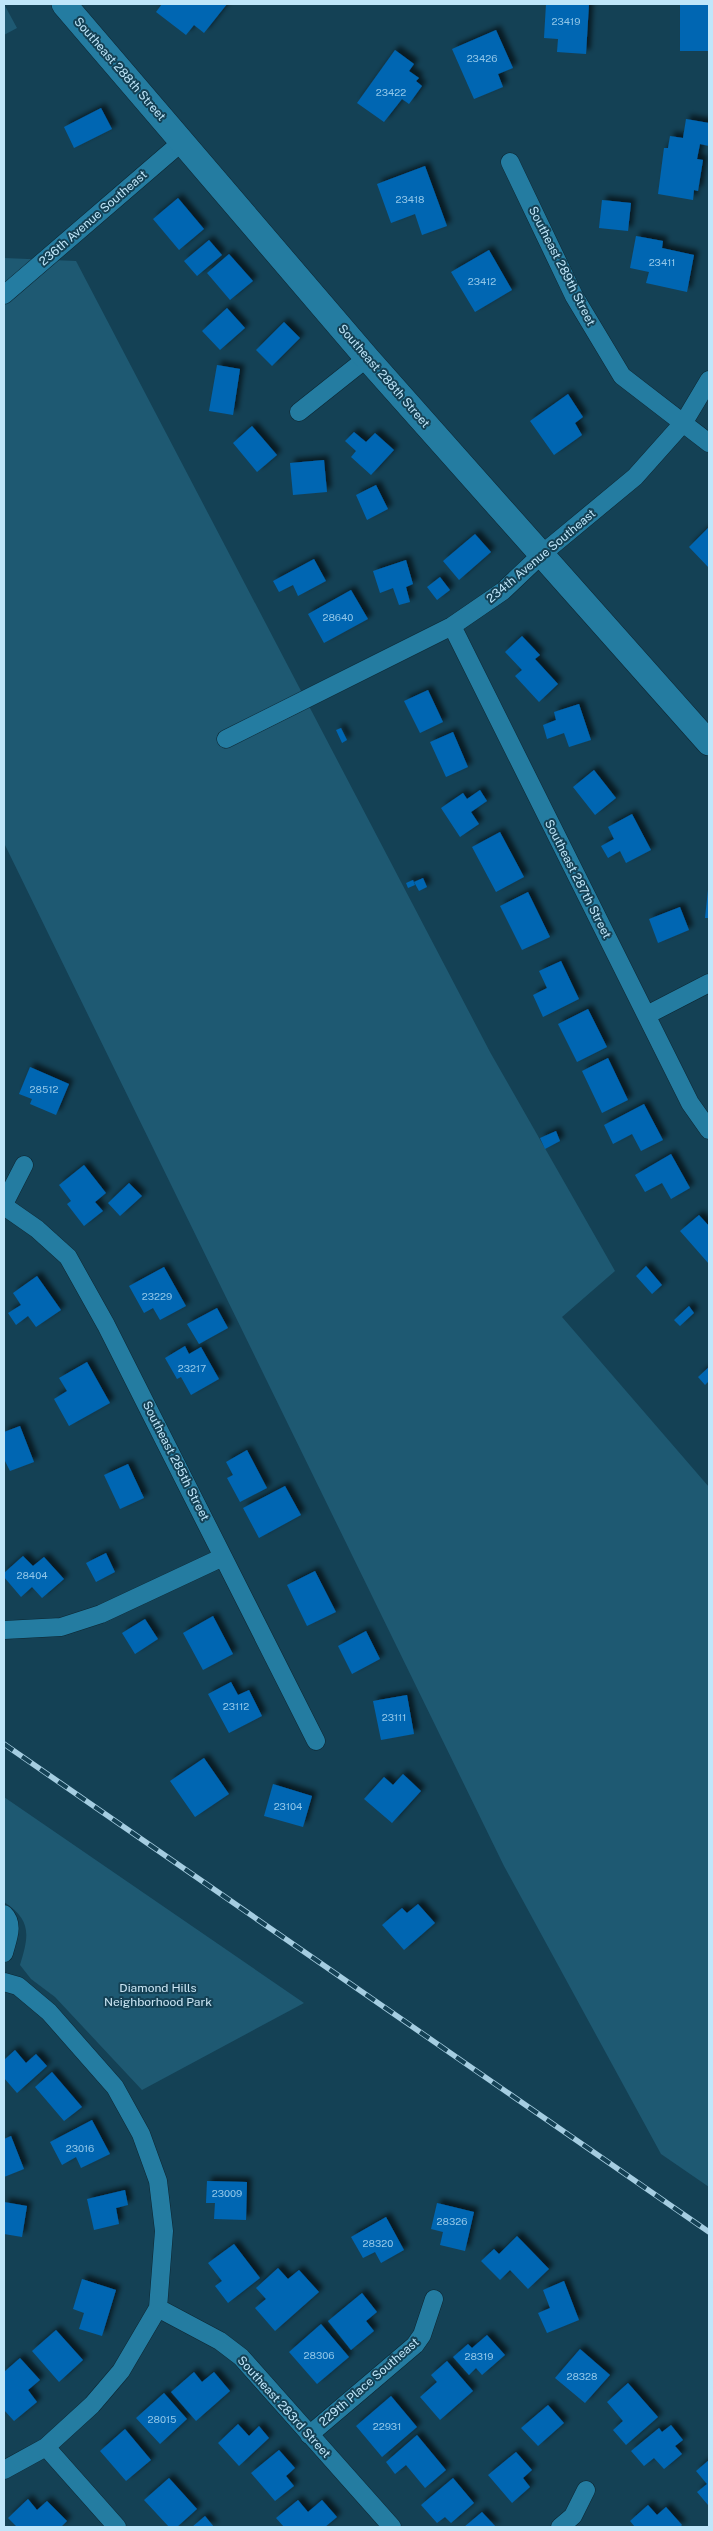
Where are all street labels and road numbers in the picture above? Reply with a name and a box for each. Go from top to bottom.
street label: Southeast 288th Street [71,14,169,124]
street label: 236th Avenue Southeast [36,167,150,269]
street label: Southeast 289th Street [526,204,598,328]
street label: Southeast 288th Street [335,321,433,431]
street label: 234th Avenue Southeast [484,506,599,606]
street label: Southeast 287th Street [542,817,614,941]
street label: Southeast 285th Street [140,1399,212,1523]
street label: 229th Place Southeast [316,2335,422,2429]
street label: Southeast 283rd Street [235,2353,334,2461]

